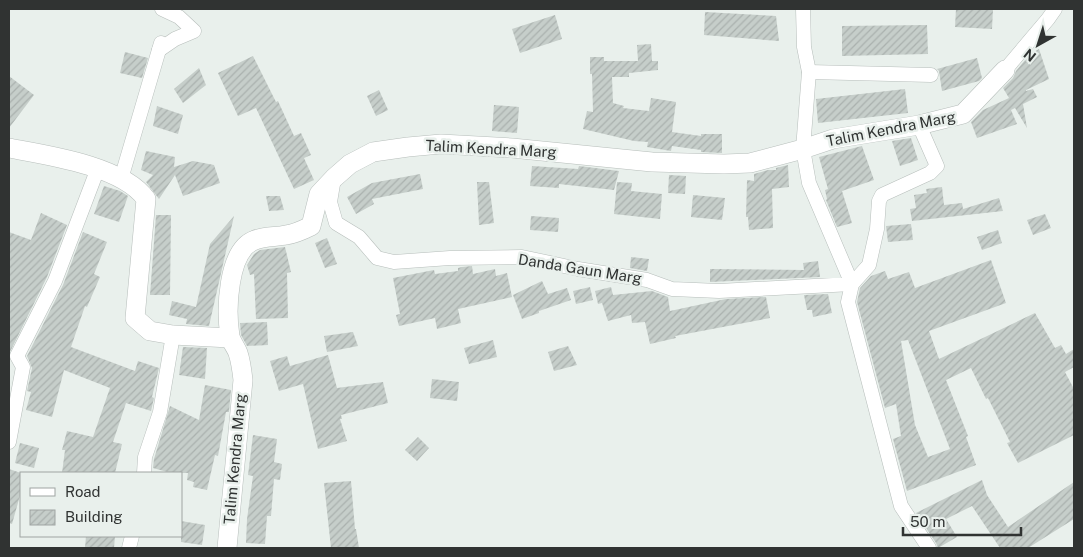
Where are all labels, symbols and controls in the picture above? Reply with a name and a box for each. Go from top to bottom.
north arrow [1013,20,1063,70]
text: N [1021,45,1039,65]
street label: Talim Kendra Marg [825,108,957,149]
street label: Talim Kendra Marg [425,137,557,160]
street label: Danda Gaun Marg [517,250,643,287]
street label: Talim Kendra Marg [220,393,249,525]
legend [20,472,182,537]
text: Road [65,483,101,500]
scale bar [903,504,1020,536]
text: Building [65,508,123,525]
text: 50 m [910,513,945,530]

